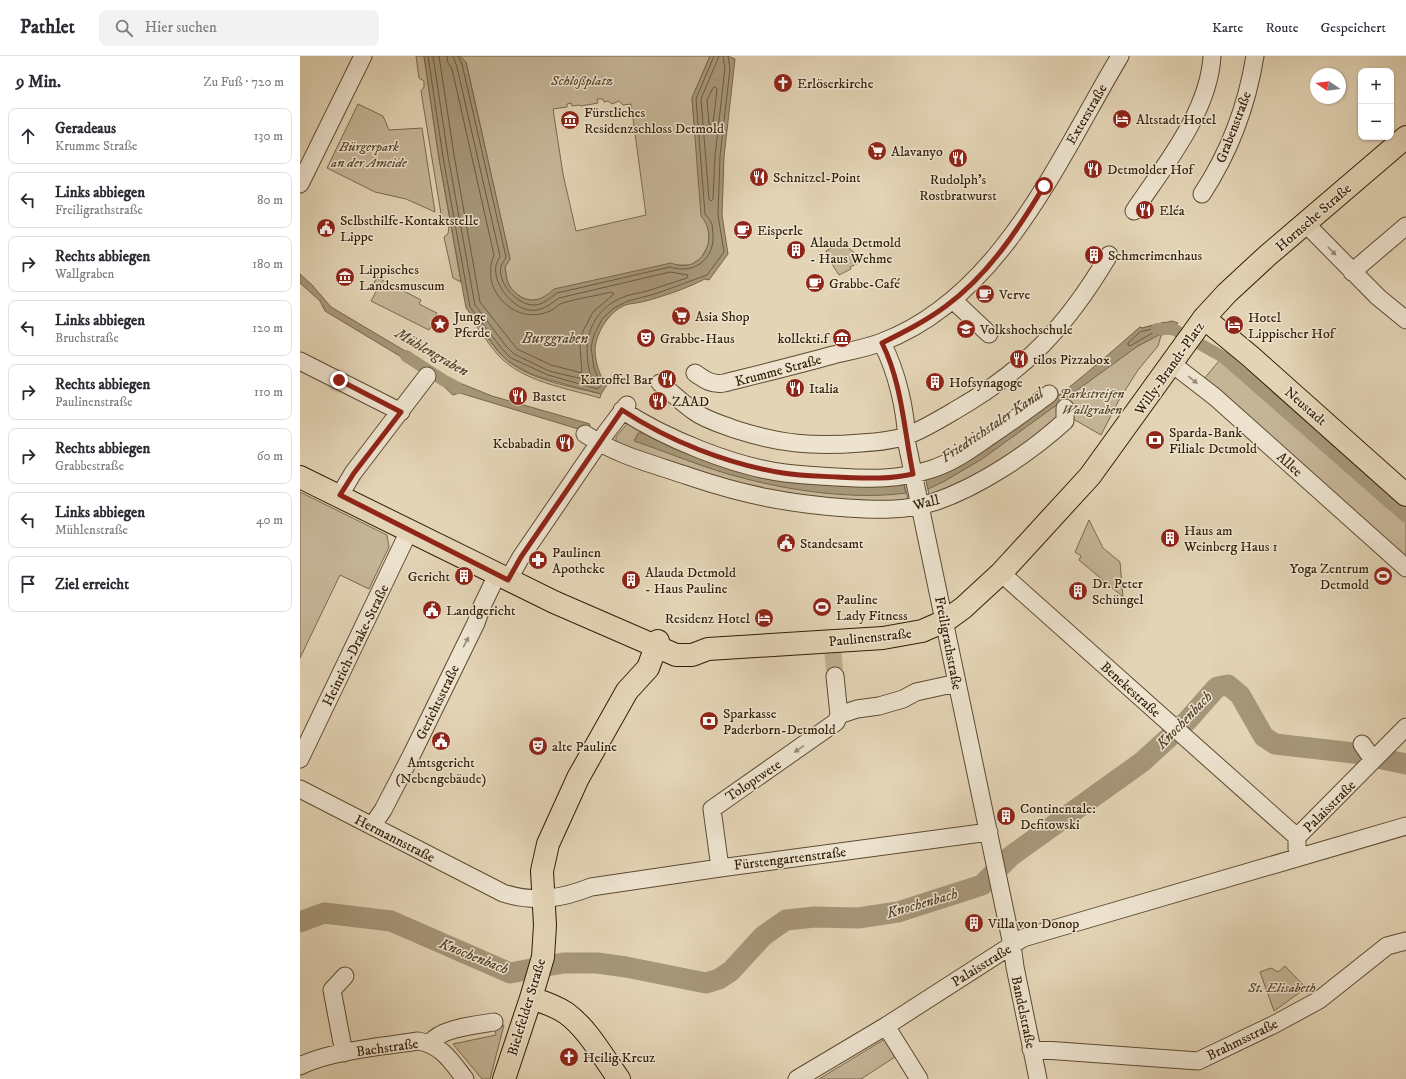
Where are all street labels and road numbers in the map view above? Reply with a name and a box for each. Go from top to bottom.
street label: Exterstraße [1062,81,1111,148]
street label: Grabenstraße [1212,89,1256,166]
street label: Hornsche Straße [1272,180,1356,256]
street label: Willy-Brandt-Platz [1130,318,1209,420]
street label: Krumme Straße [733,351,824,391]
street label: Neustadt [1280,383,1331,430]
street label: Allee [1273,448,1306,481]
street label: Wall [910,491,942,515]
street label: Heinrich-Drake-Straße [319,581,393,709]
street label: Freiligrathstraße [930,595,966,692]
street label: Paulinenstraße [828,625,913,651]
street label: Benekestraße [1096,658,1164,722]
street label: Gerichtsstraße [412,662,464,743]
street label: Toloptwete [722,756,785,806]
street label: Palaisstraße [1300,776,1360,837]
street label: Hermannstraße [351,811,438,867]
street label: Fürstengartenstraße [733,843,847,875]
street label: Palaisstraße [948,940,1015,991]
street label: Bielefelder Straße [504,956,550,1058]
street label: Bandelstraße [1007,974,1040,1050]
street label: Brahmsstraße [1204,1015,1281,1065]
street label: Bachstraße [355,1035,420,1061]

